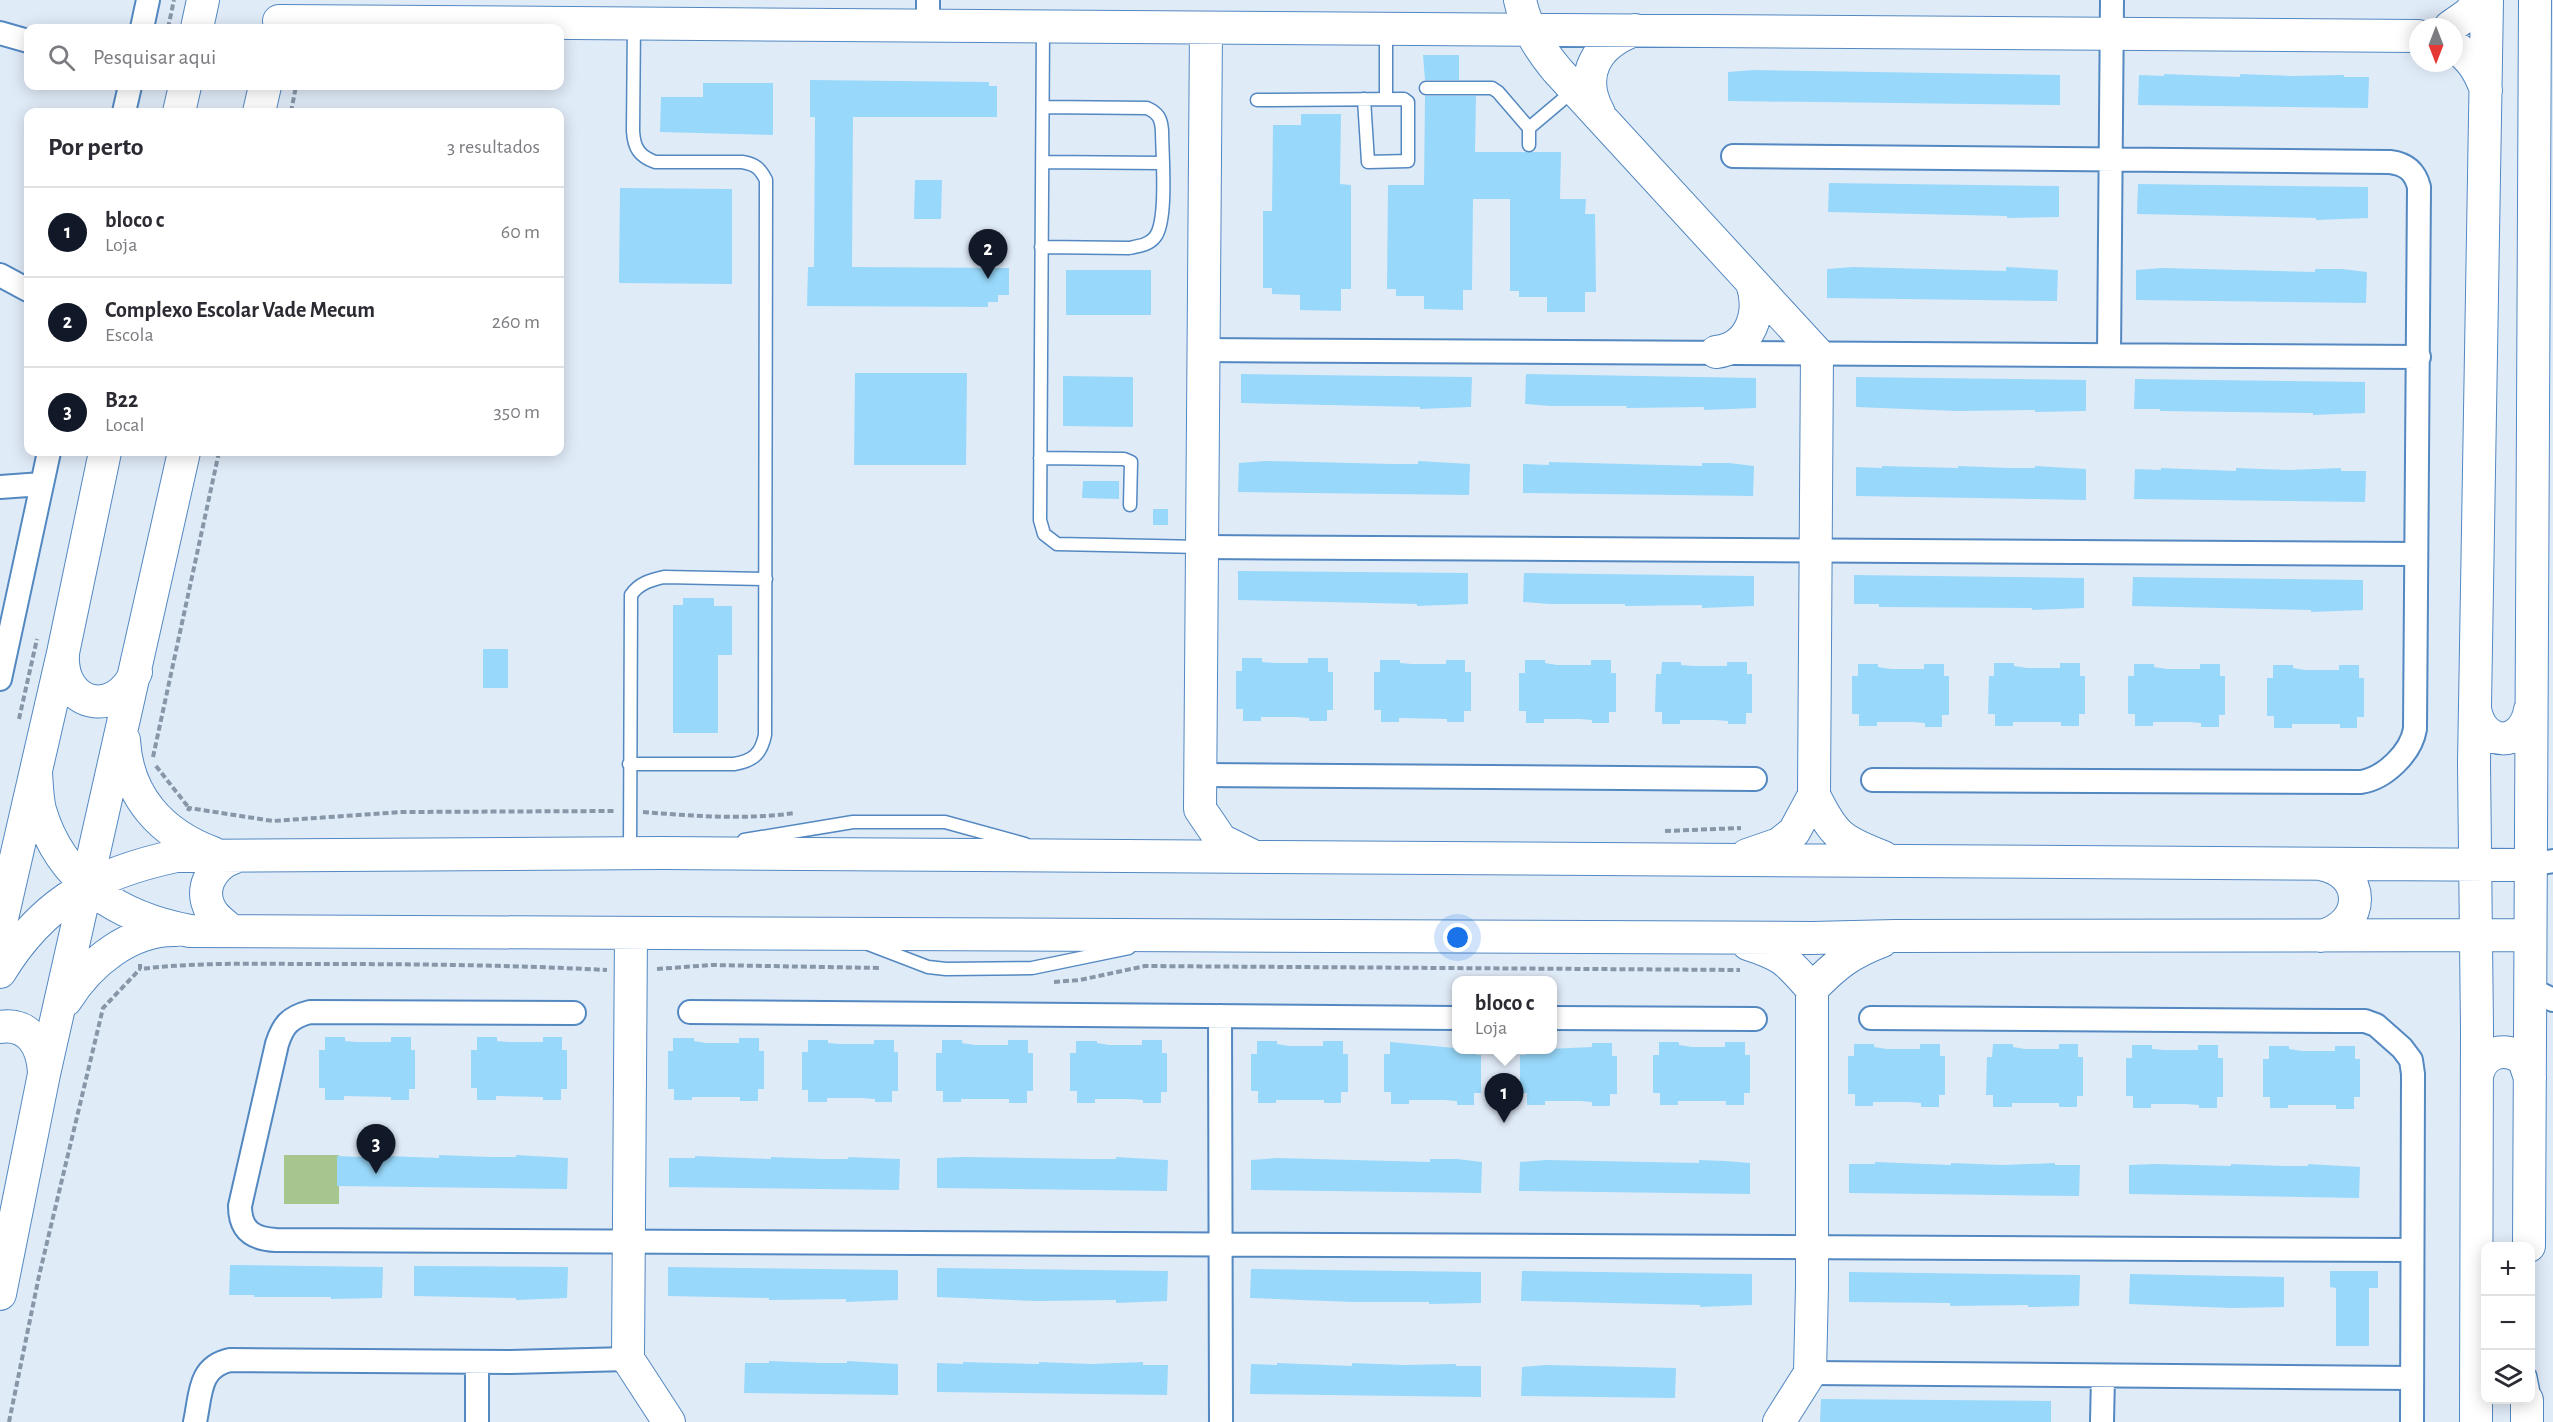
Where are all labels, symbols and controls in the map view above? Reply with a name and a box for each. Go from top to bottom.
north arrow [2409,18,2463,72]
search box [24,24,564,90]
icon: search [45,41,78,74]
text: Pesquisar aqui [93,46,216,68]
text: Por perto [48,134,144,160]
text: 3 resultados [447,137,540,157]
text: bloco c [105,209,164,231]
text: 1 [64,222,71,242]
text: 60 m [501,222,540,242]
pin: 2 [968,230,1008,279]
text: Loja [105,235,137,255]
text: Complexo Escolar Vade Mecum [105,299,375,321]
text: 2 [63,312,72,332]
text: 260 m [492,312,540,332]
text: Escola [105,325,154,345]
text: B22 [105,389,138,411]
text: 3 [63,402,72,422]
text: 350 m [494,402,540,422]
text: Local [105,415,145,435]
your location [1443,923,1472,952]
popup [1452,976,1557,1054]
text: bloco c [1475,992,1534,1014]
text: Loja [1475,1018,1507,1038]
pin: 1 [1484,1074,1524,1123]
pin: 3 [356,1124,395,1174]
map controls [2481,1242,2535,1404]
button: + [2481,1242,2535,1296]
button: − [2481,1296,2535,1350]
button: layers [2481,1350,2535,1404]

